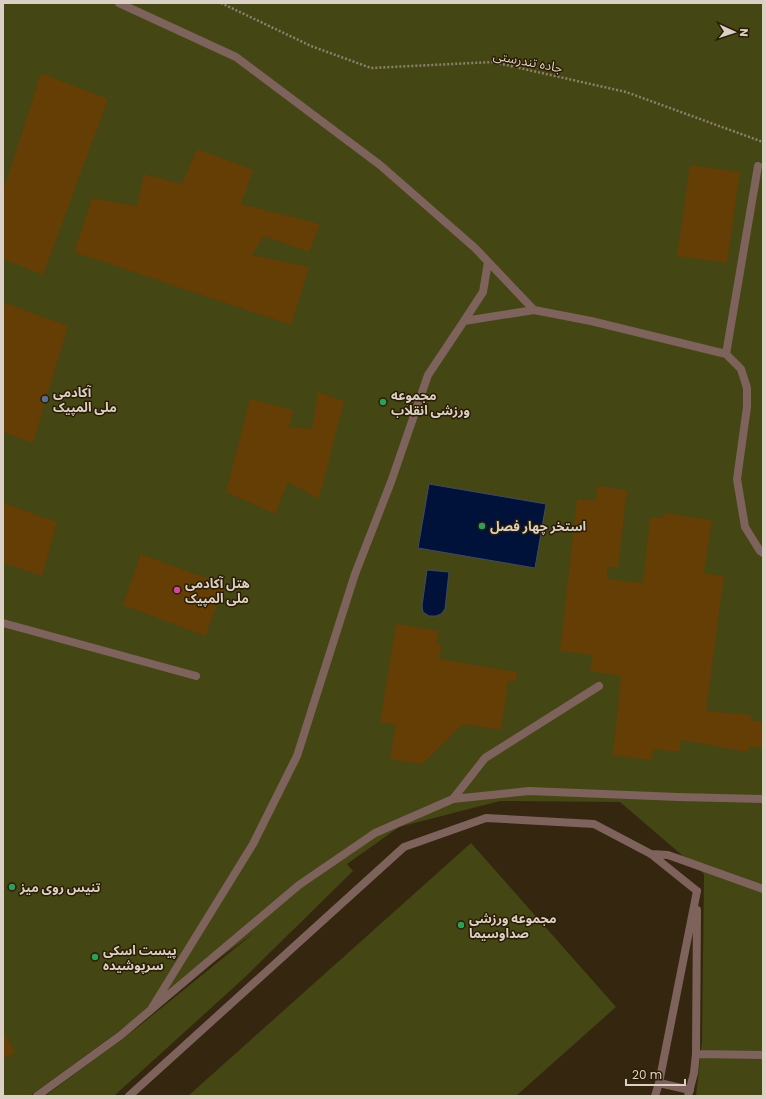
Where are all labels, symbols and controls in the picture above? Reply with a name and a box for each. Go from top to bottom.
north arrow [714,12,754,52]
text: N [736,28,752,37]
street label: جاده تندرستی [491,45,565,78]
place label: آکادمی ملی المپیک [53,383,117,417]
place label: مجموعه ورزشی انقلاب [391,386,470,420]
marker: آکادمی ملی المپیک [40,394,50,404]
marker: مجموعه ورزشی انقلاب [378,397,388,407]
place label: استخر چهار فصل [490,517,586,536]
marker: استخر چهار فصل [477,521,487,531]
place label: هتل آکادمی ملی المپیک [185,574,250,608]
marker: هتل آکادمی ملی المپیک [172,585,182,595]
place label: تنیس روی میز [19,878,101,897]
marker: تنیس روی میز [7,882,17,892]
place label: مجموعه ورزشی صداوسیما [469,909,557,943]
marker: مجموعه ورزشی صداوسیما [456,920,466,930]
place label: پیست اسکی سرپوشیده [103,941,177,975]
marker: پیست اسکی سرپوشیده [90,952,100,962]
scale bar [626,1061,685,1087]
text: 20 m [632,1066,662,1083]

